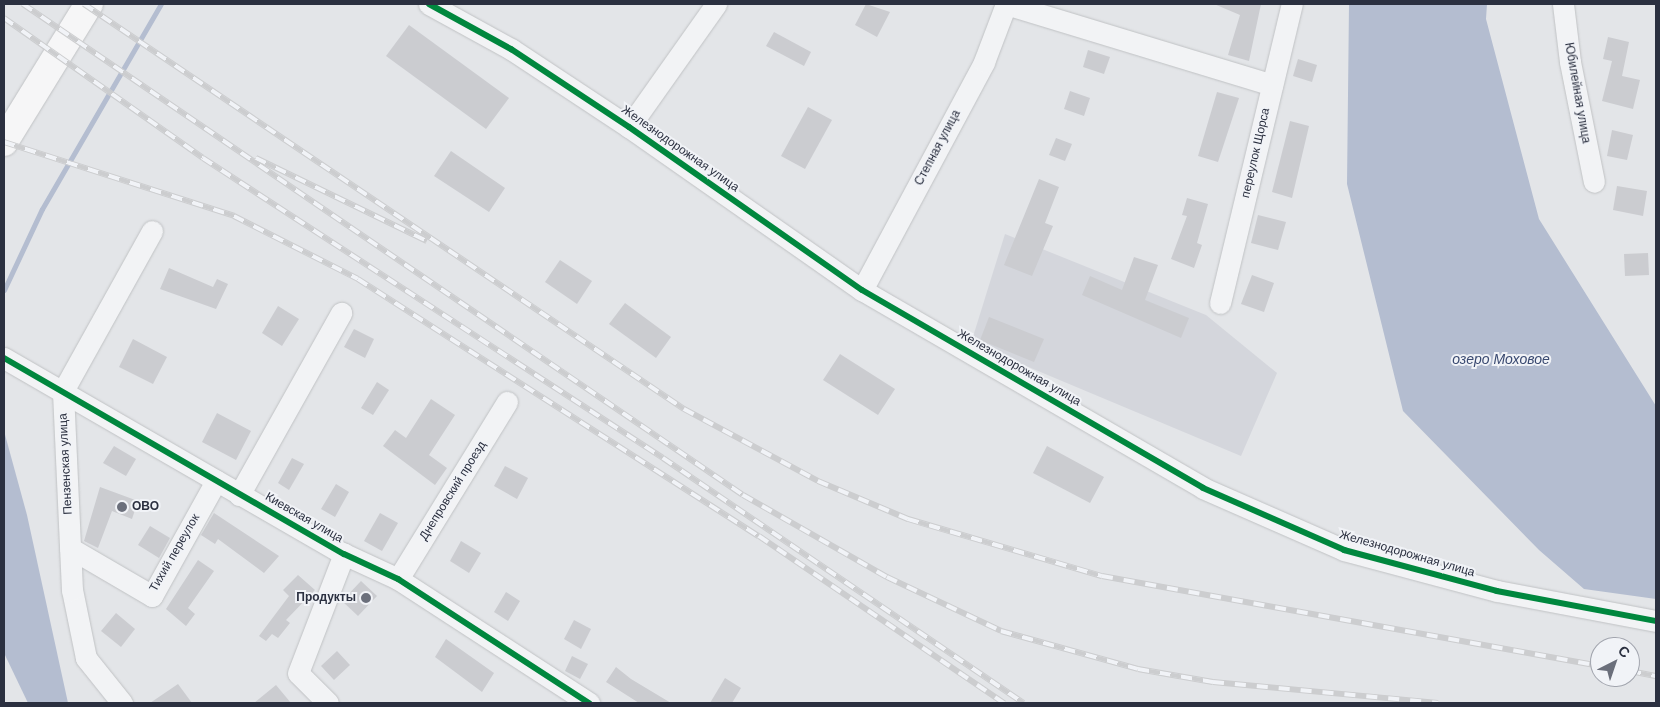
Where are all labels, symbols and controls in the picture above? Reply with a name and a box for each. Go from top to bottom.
street label: Юбилейная улица [1561,41,1593,145]
street label: Железнодорожная улица [618,103,742,195]
street label: переулок Щорса [1239,107,1273,199]
street label: Степная улица [912,108,964,188]
street label: Железнодорожная улица [955,327,1083,409]
water label: озеро Моховое [1452,351,1550,367]
street label: Пензенская улица [56,413,76,515]
street label: Днепровский проезд [417,439,489,543]
street label: Киевская улица [262,490,346,546]
place label: ОВО [132,500,159,514]
marker: ОВО [116,501,128,513]
street label: Тихий переулок [147,512,203,594]
street label: Железнодорожная улица [1338,528,1476,580]
place label: Продукты [296,591,356,605]
marker: Продукты [360,592,372,604]
north arrow [1590,637,1640,687]
text: С [1615,642,1633,661]

